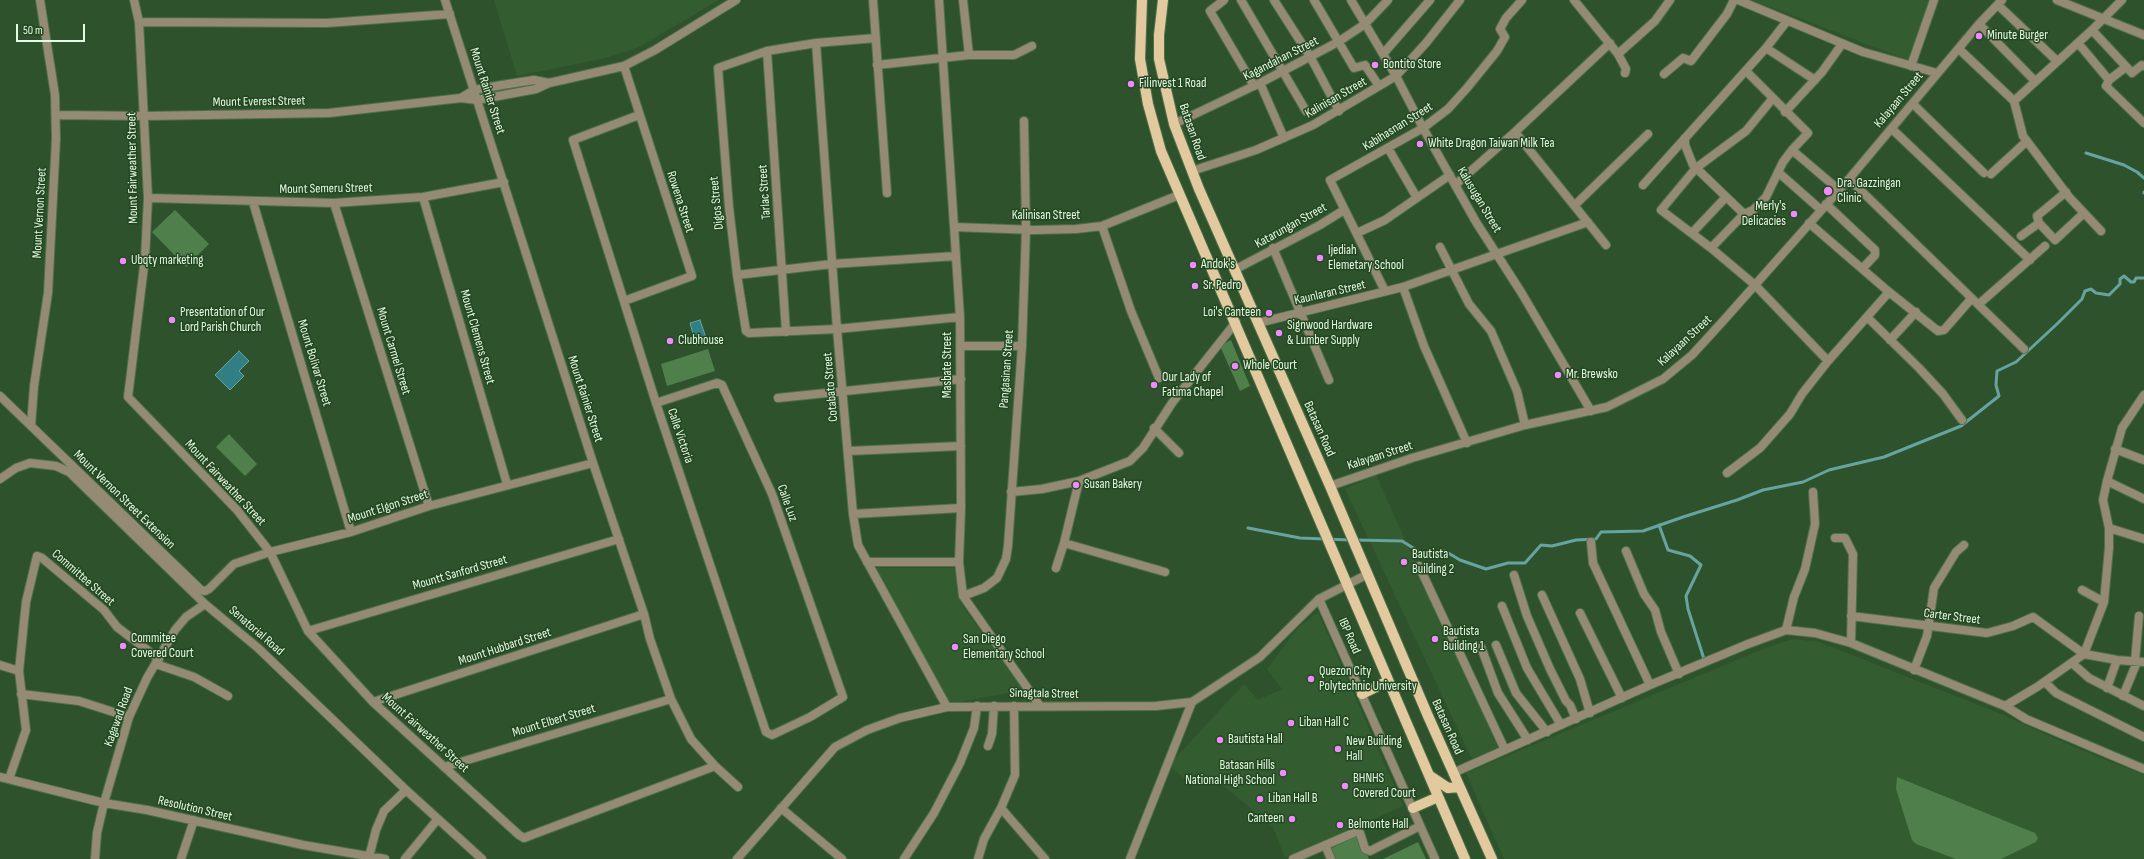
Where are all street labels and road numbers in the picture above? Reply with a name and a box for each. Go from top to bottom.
street label: Kagandahan Street [1241,33,1321,85]
street label: Mount Rainier Street [466,46,508,136]
street label: Kalayaan Street [1871,69,1927,131]
street label: Kalinisan Street [1302,74,1370,122]
street label: Mount Everest Street [213,93,305,111]
street label: Kabihasnan Street [1360,99,1436,155]
street label: Batasan Road [1175,102,1209,162]
street label: Mount Fairweather Street [124,112,142,224]
street label: Tarlac Street [755,164,775,220]
street label: Kalusugan Street [1453,164,1505,236]
street label: Mount Vernon Street [30,167,50,259]
street label: Rowena Street [663,169,697,235]
street label: Digos Street [706,176,728,230]
street label: Mount Semeru Street [279,180,373,198]
street label: Katarungan Street [1252,200,1330,252]
street label: Kalinisan Street [1012,208,1080,224]
street label: Kaunlaran Street [1293,277,1367,309]
street label: Mount Clemens Street [456,288,498,386]
street label: Mount Carmel Street [372,305,414,397]
street label: Kalayaan Street [1655,312,1715,370]
street label: Mount Bolivar Street [293,318,335,408]
street label: Pangasinan Street [996,329,1018,409]
street label: Masbate Street [940,332,956,398]
street label: Cotabato Street [820,352,842,422]
street label: Mount Rainier Street [564,354,606,444]
street label: Batasan Road [1300,399,1338,459]
street label: Calle Victoria [663,407,697,465]
street label: Mount Fairweather Street [181,437,269,529]
street label: Kalayaan Street [1345,438,1415,474]
street label: Mount Vernon Street Extension [70,447,178,553]
street label: Calle Luz [773,482,801,524]
street label: Mount Elgon Street [346,487,430,527]
street label: Committee Street [48,546,118,610]
street label: Mountt Sanford Street [411,552,509,594]
street label: Senatorial Road [225,603,287,659]
street label: Carter Street [1923,606,1981,628]
street label: IBP Road [1334,616,1364,656]
street label: Mount Hubbard Street [457,625,553,669]
street label: Kagawad Road [101,685,137,749]
street label: Sinagtala Street [1009,686,1079,702]
street label: Mount Fairweather Street [378,690,472,776]
street label: Batasan Road [1428,697,1466,757]
street label: Mount Elbert Street [511,701,597,741]
street label: Resolution Street [156,793,234,825]

